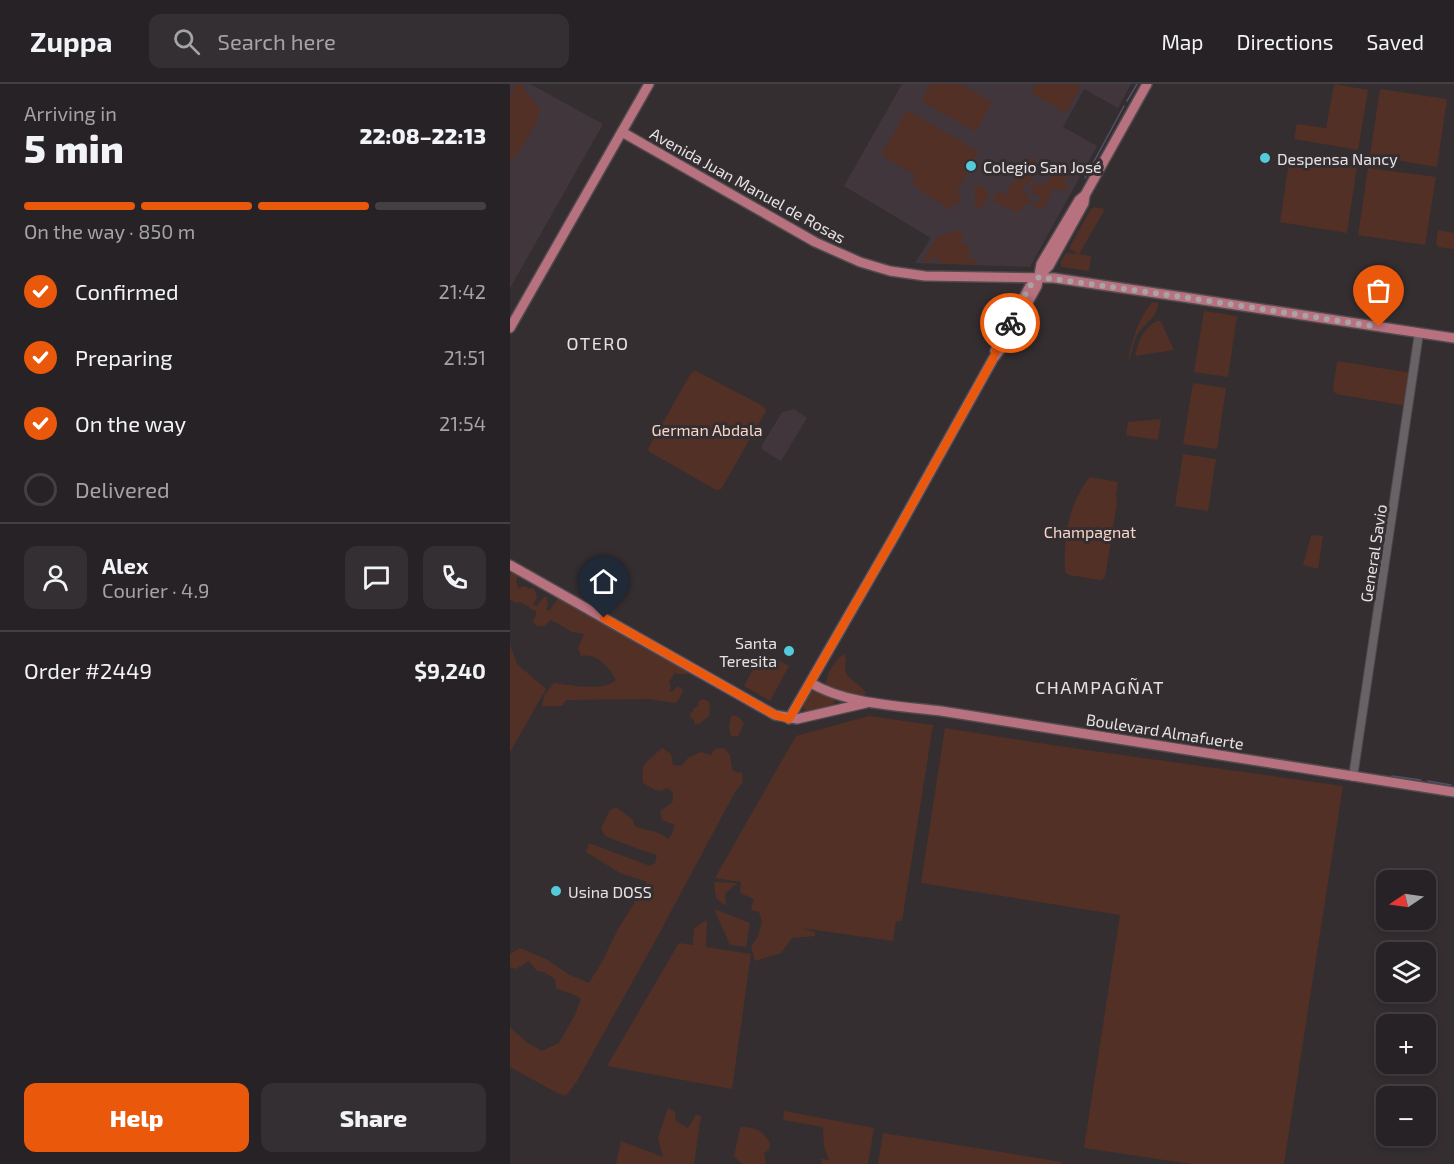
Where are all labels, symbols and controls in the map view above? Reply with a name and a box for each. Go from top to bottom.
search box [149,14,569,68]
text: Zuppa [30,24,113,58]
icon: search [170,25,203,58]
text: Search here [218,28,336,54]
text: Map [1161,29,1204,54]
text: Directions [1237,29,1333,54]
text: Saved [1366,29,1424,54]
text: Arriving in [24,101,117,125]
text: 22:08–22:13 [360,122,486,148]
street label: Avenida Juan Manuel de Rosas [647,123,849,247]
text: 5 min [24,124,124,171]
place label: Despensa Nancy [1277,149,1398,168]
marker: Despensa Nancy [1258,151,1272,165]
place label: Colegio San José [983,157,1102,176]
marker: Colegio San José [964,159,978,173]
text: On the way · 850 m [24,219,195,243]
pin [1353,265,1404,327]
icon: bag [1362,274,1395,307]
icon: check [24,275,57,308]
text: Confirmed [75,278,179,304]
text: 21:42 [439,279,486,303]
courier [980,293,1040,353]
icon: bike [994,307,1027,340]
district label: OTERO [567,332,629,354]
icon: check [24,341,57,374]
text: Preparing [75,344,173,370]
text: 21:51 [443,345,486,369]
icon: check [24,407,57,440]
text: On the way [75,410,186,436]
text: 21:54 [439,411,486,435]
park label: German Abdala [652,420,762,439]
text: Delivered [75,476,170,502]
street label: General Savio [1356,503,1390,603]
park label: Champagnat [1044,522,1136,541]
button: person [24,546,87,609]
button: chat [345,546,408,609]
button: phone [423,546,486,609]
text: Alex [102,552,148,578]
pin [578,556,629,618]
icon: home [587,565,620,598]
text: Courier · 4.9 [102,578,209,602]
place label: Santa Teresita [719,633,777,670]
marker: Santa Teresita [782,644,796,658]
text: Order #2449 [24,657,152,683]
text: $9,240 [414,657,486,683]
district label: CHAMPAGÑAT [1035,676,1165,698]
street label: Boulevard Almafuerte [1085,709,1245,753]
north arrow [1376,870,1436,930]
map controls [1376,870,1436,1146]
place label: Usina DOSS [568,882,652,901]
marker: Usina DOSS [549,884,563,898]
button: layers [1376,942,1436,1002]
button: + [1376,1014,1436,1074]
button: Help [24,1083,249,1152]
button: Share [261,1083,486,1152]
button: − [1376,1086,1436,1146]

